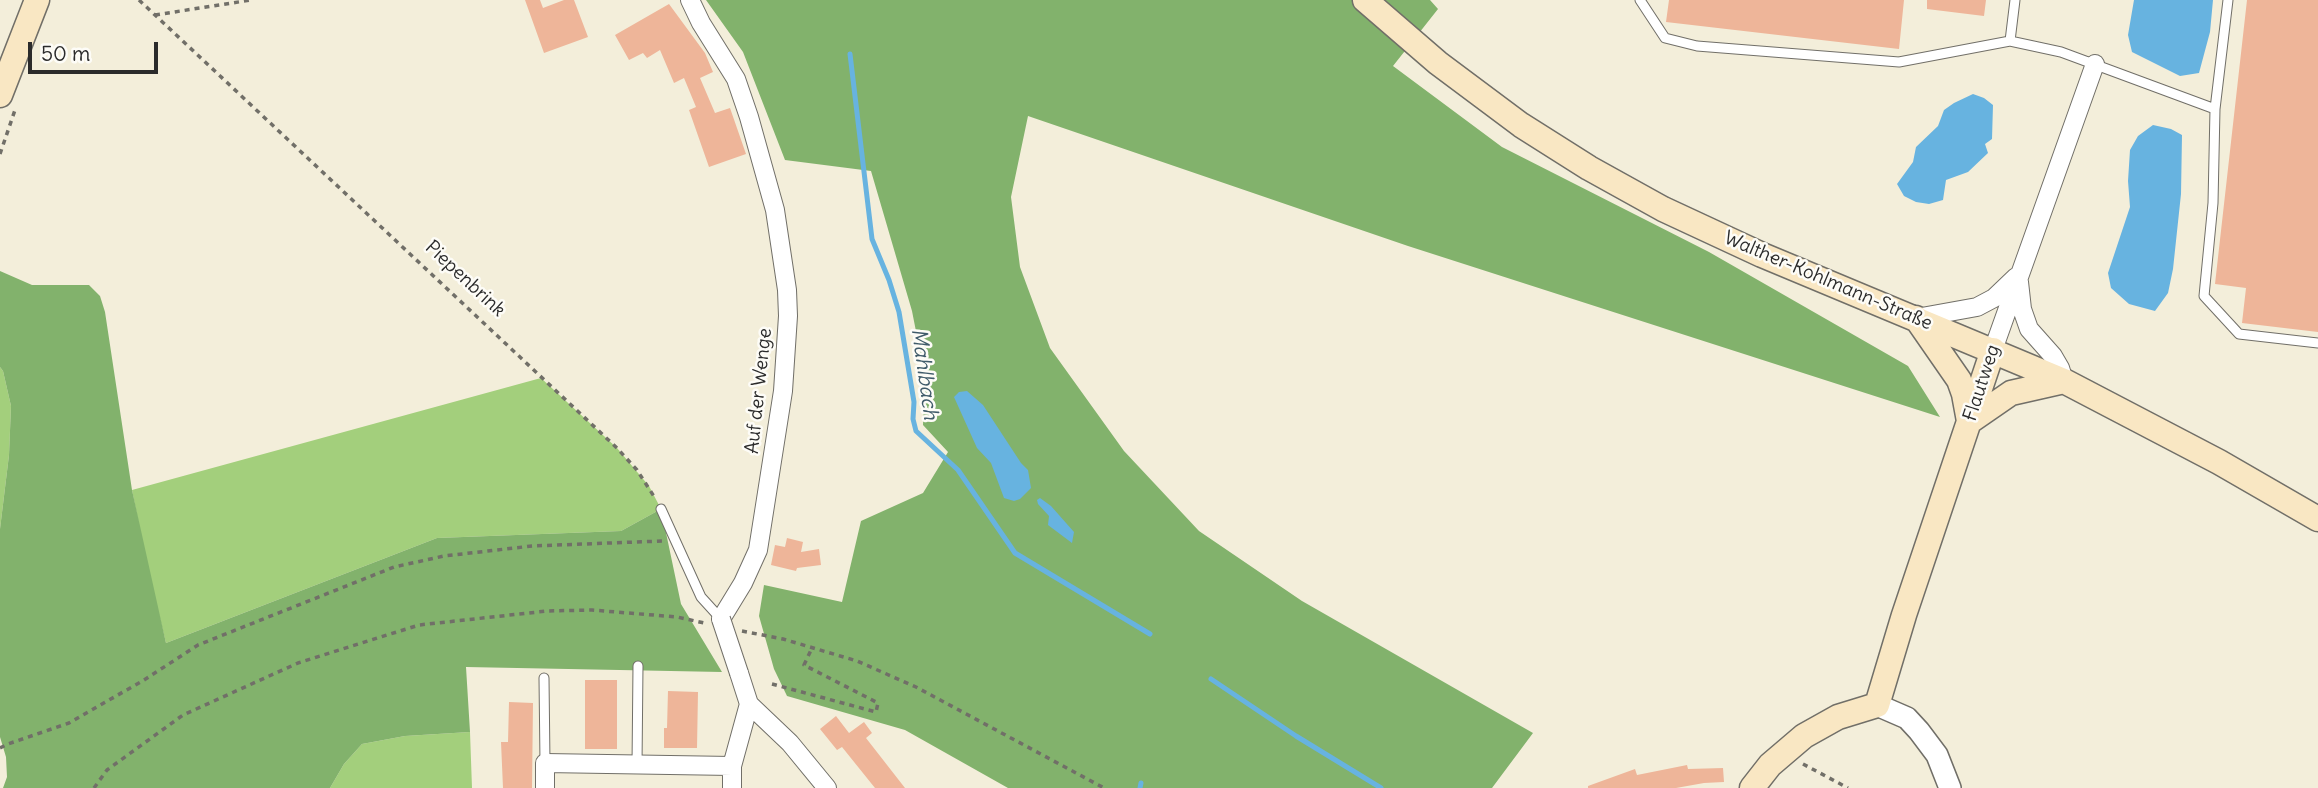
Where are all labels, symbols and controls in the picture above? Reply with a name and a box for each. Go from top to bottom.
scale bar [32,28,161,72]
text: 50 m [41,40,90,67]
street label: Walther-Kohlmann-Straße [1720,227,1936,335]
street label: Piepenbrink [420,236,510,322]
street label: Auf der Wenge [741,327,777,455]
water label: Mahlbach [905,327,943,421]
street label: Flautweg [1959,342,2005,424]

